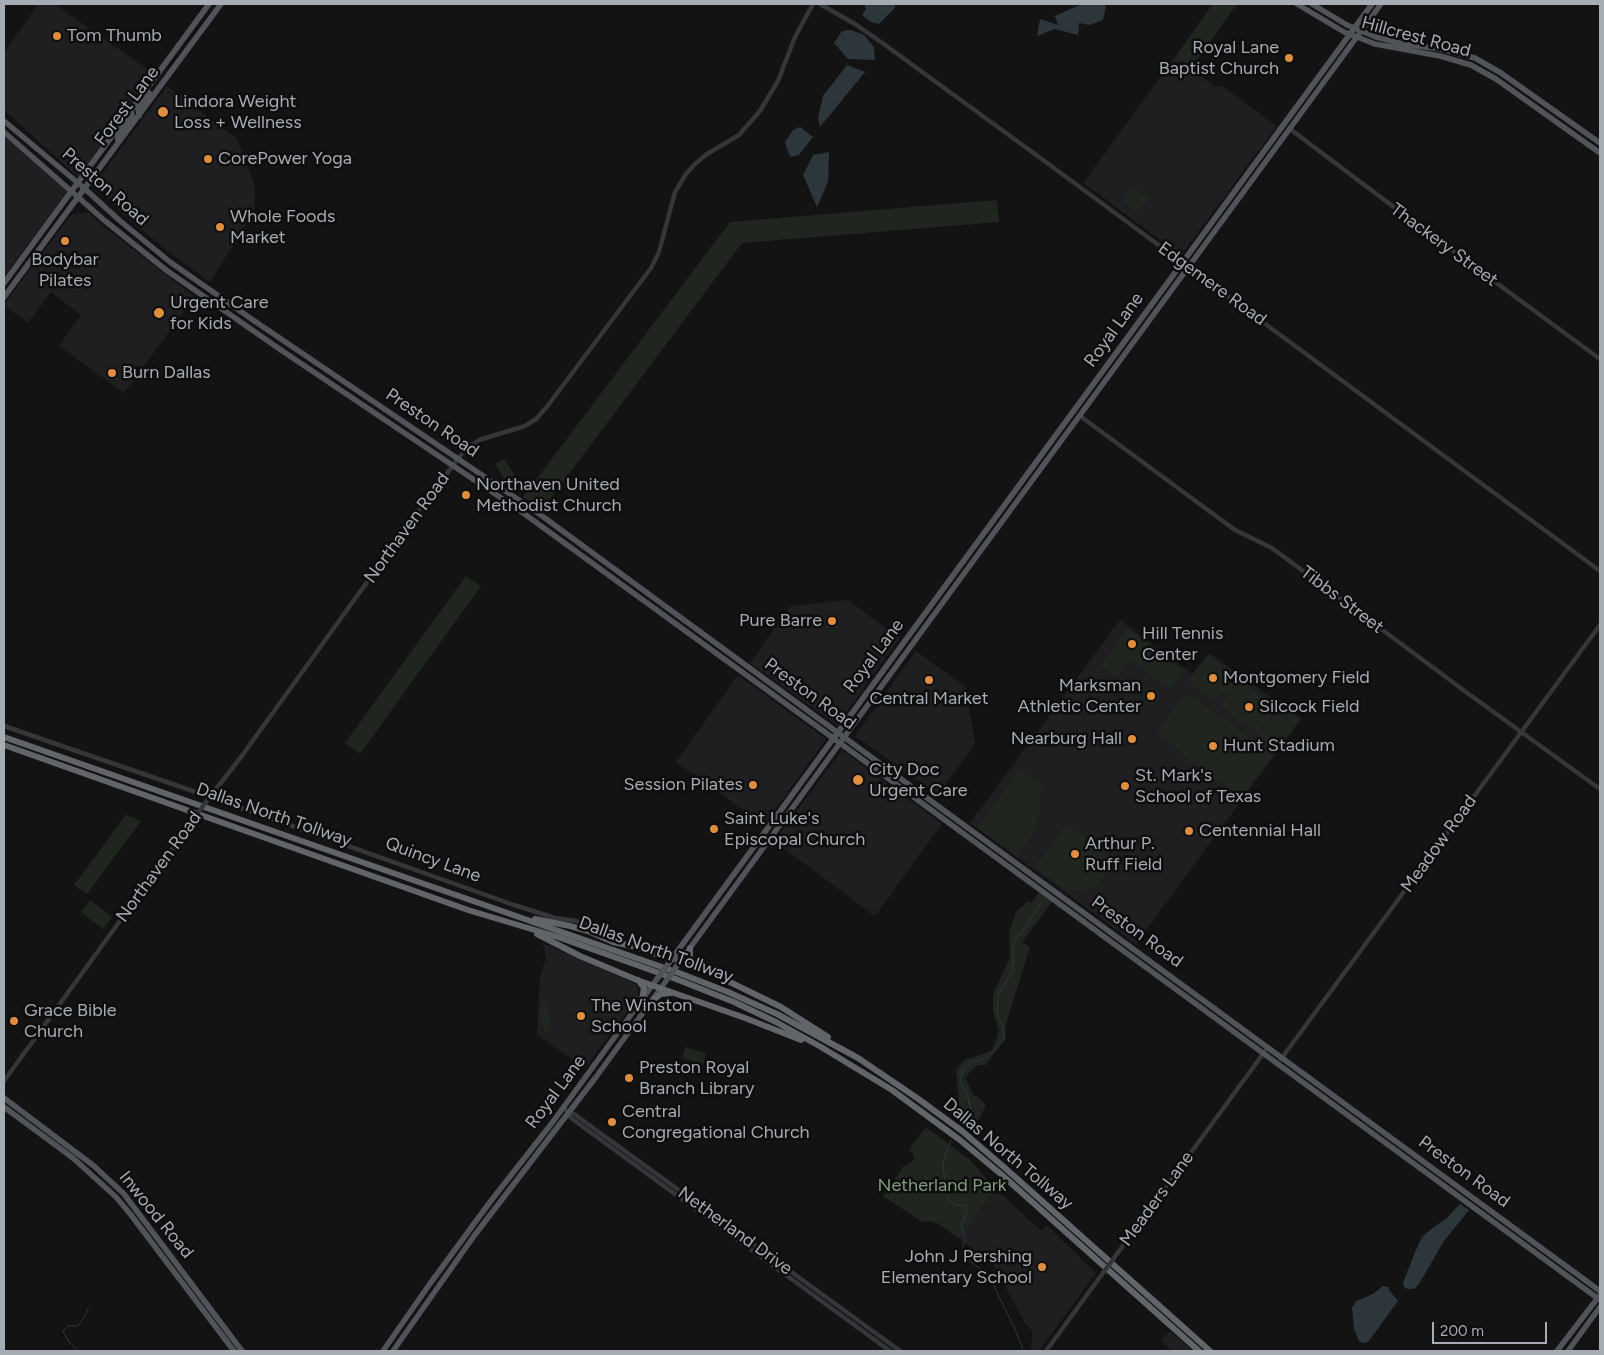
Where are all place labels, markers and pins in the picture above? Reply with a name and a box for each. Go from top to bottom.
place label: Tom Thumb [67,25,162,47]
marker: Tom Thumb [51,30,63,42]
place label: Royal Lane Baptist Church [1159,37,1279,80]
marker: Royal Lane Baptist Church [1283,52,1295,64]
place label: Lindora Weight Loss + Wellness [174,91,302,134]
marker: Lindora Weight Loss + Wellness [156,105,170,119]
place label: CorePower Yoga [218,148,352,170]
marker: CorePower Yoga [202,153,214,165]
place label: Whole Foods Market [230,206,335,248]
marker: Whole Foods Market [214,221,226,233]
marker: Bodybar Pilates [59,235,71,247]
place label: Bodybar Pilates [31,249,99,292]
place label: Urgent Care for Kids [170,292,269,334]
marker: Urgent Care for Kids [152,306,166,320]
place label: Burn Dallas [122,362,211,384]
marker: Burn Dallas [106,367,118,379]
place label: Northaven United Methodist Church [476,474,622,516]
marker: Northaven United Methodist Church [460,489,472,501]
place label: Pure Barre [739,610,822,632]
marker: Pure Barre [826,615,838,627]
place label: Hill Tennis Center [1142,623,1223,666]
marker: Hill Tennis Center [1126,638,1138,650]
place label: Montgomery Field [1223,667,1370,689]
marker: Montgomery Field [1207,672,1219,684]
marker: Central Market [923,674,935,686]
place label: Marksman Athletic Center [1017,675,1141,718]
place label: Central Market [870,688,988,710]
marker: Marksman Athletic Center [1145,690,1157,702]
place label: Silcock Field [1259,696,1360,718]
marker: Silcock Field [1243,701,1255,713]
place label: Nearburg Hall [1011,728,1122,750]
marker: Nearburg Hall [1126,733,1138,745]
place label: Hunt Stadium [1223,735,1335,757]
marker: Hunt Stadium [1207,740,1219,752]
place label: City Doc Urgent Care [869,759,968,802]
place label: St. Mark's School of Texas [1135,765,1261,808]
marker: City Doc Urgent Care [851,773,865,787]
place label: Session Pilates [624,774,743,796]
marker: Session Pilates [747,779,759,791]
marker: St. Mark's School of Texas [1119,780,1131,792]
place label: Saint Luke's Episcopal Church [724,808,865,851]
place label: Centennial Hall [1199,820,1321,842]
marker: Saint Luke's Episcopal Church [708,823,720,835]
marker: Centennial Hall [1183,825,1195,837]
place label: Arthur P. Ruff Field [1085,833,1162,876]
marker: Arthur P. Ruff Field [1069,848,1081,860]
place label: The Winston School [591,995,692,1038]
place label: Grace Bible Church [24,1000,116,1042]
marker: The Winston School [575,1010,587,1022]
marker: Grace Bible Church [8,1015,20,1027]
place label: Preston Royal Branch Library [639,1057,754,1100]
marker: Preston Royal Branch Library [623,1072,635,1084]
place label: Central Congregational Church [622,1101,810,1144]
marker: Central Congregational Church [606,1116,618,1128]
place label: John J Pershing Elementary School [881,1246,1032,1288]
marker: John J Pershing Elementary School [1036,1261,1048,1273]

